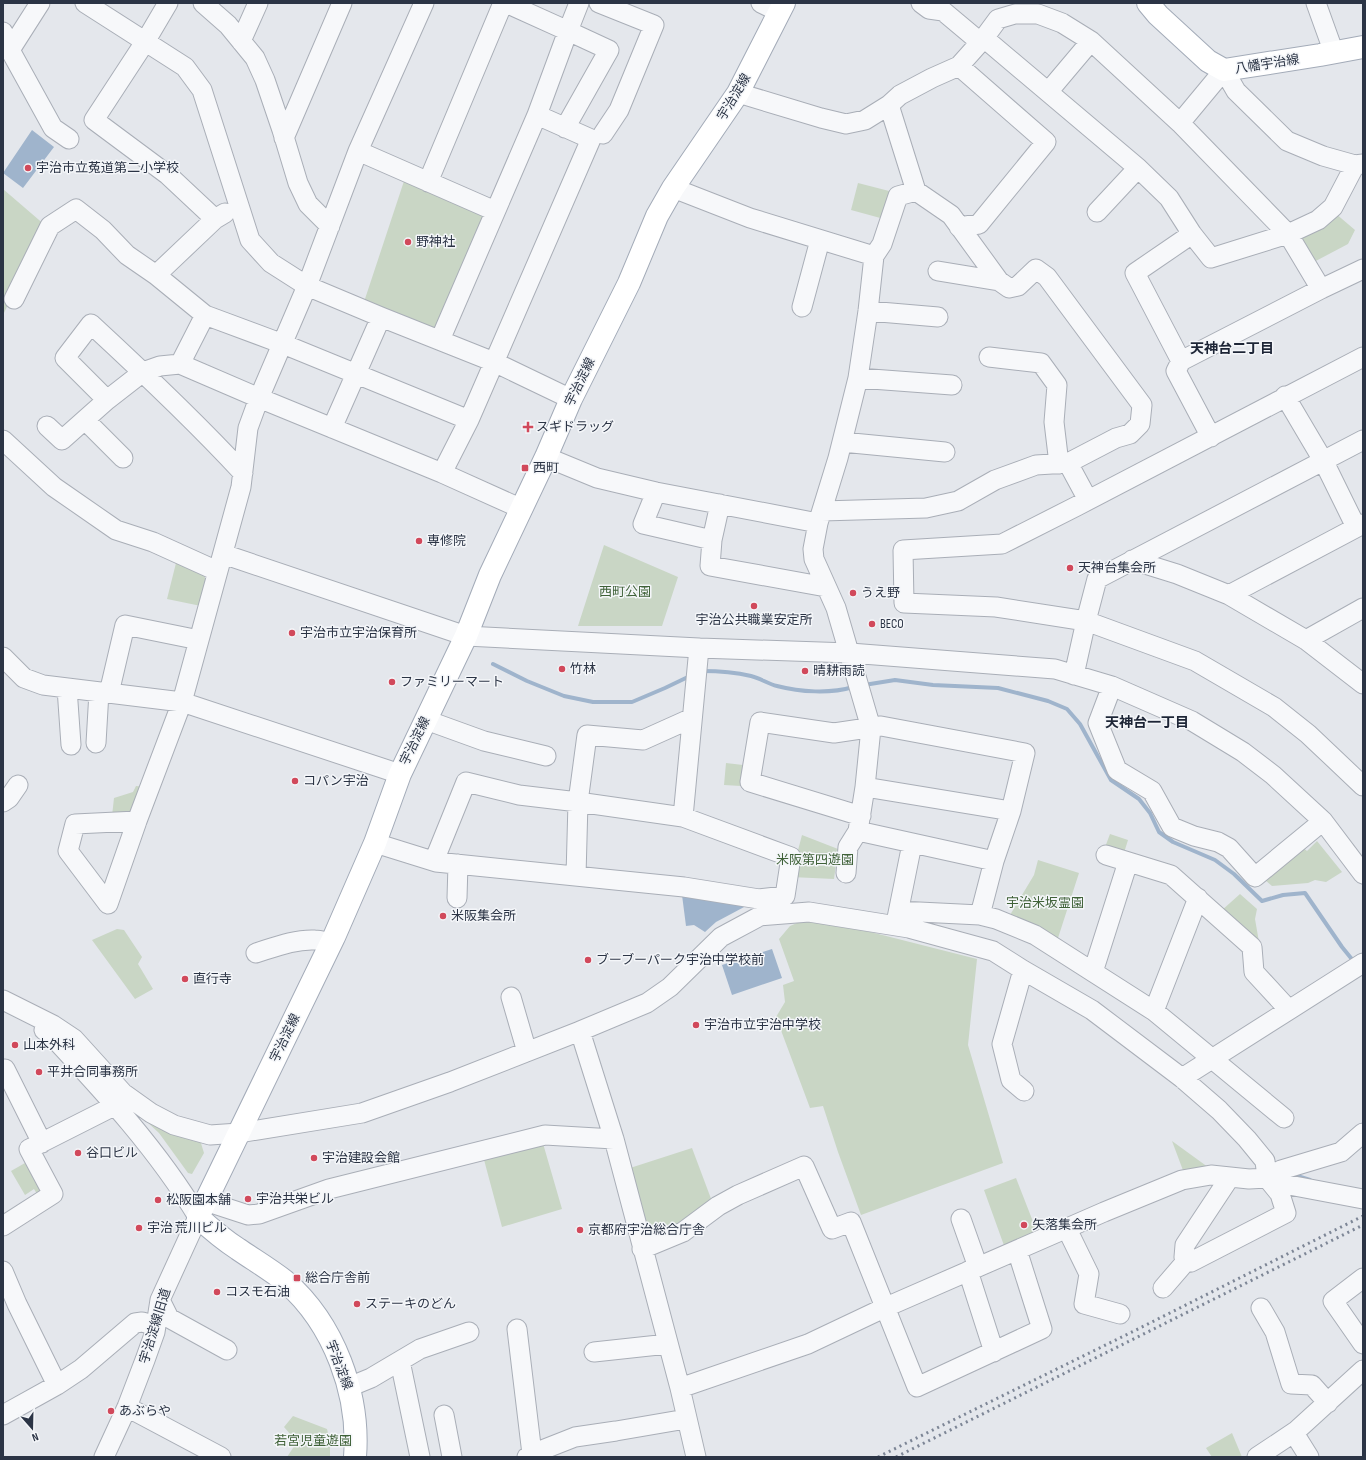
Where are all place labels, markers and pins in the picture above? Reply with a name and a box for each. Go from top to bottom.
place label: 宇治市立菟道第二小学校 [36,160,179,176]
marker: 宇治市立菟道第二小学校 [23,163,33,173]
place label: 野神社 [416,234,455,250]
marker: 野神社 [403,237,413,247]
place label: スギドラッグ [536,419,614,435]
marker: スギドラッグ [523,422,533,432]
place label: 西町 [533,460,559,476]
marker: 西町 [520,463,530,473]
place label: 専修院 [427,533,466,549]
marker: 専修院 [414,536,424,546]
place label: 天神台集会所 [1078,560,1156,576]
marker: 天神台集会所 [1065,563,1075,573]
place label: うえ野 [861,585,900,601]
marker: うえ野 [848,588,858,598]
marker: 宇治公共職業安定所 [749,601,759,611]
place label: 宇治公共職業安定所 [695,612,813,628]
place label: BECO [880,616,904,632]
marker: BECO [867,619,877,629]
place label: 宇治市立宇治保育所 [300,625,417,641]
marker: 宇治市立宇治保育所 [287,628,297,638]
place label: 竹林 [570,661,596,677]
place label: 晴耕雨読 [813,663,865,679]
marker: 竹林 [557,664,567,674]
marker: 晴耕雨読 [800,666,810,676]
place label: ファミリーマート [400,674,504,690]
marker: ファミリーマート [387,677,397,687]
place label: コパン宇治 [303,773,369,789]
marker: コパン宇治 [290,776,300,786]
place label: 米阪集会所 [451,908,516,924]
marker: 米阪集会所 [438,911,448,921]
place label: ブーブーパーク宇治中学校前 [596,952,764,968]
marker: ブーブーパーク宇治中学校前 [583,955,593,965]
place label: 直行寺 [193,971,232,987]
marker: 直行寺 [180,974,190,984]
place label: 宇治市立宇治中学校 [704,1017,821,1033]
marker: 宇治市立宇治中学校 [691,1020,701,1030]
place label: 山本外科 [23,1037,75,1053]
marker: 山本外科 [10,1040,20,1050]
place label: 平井合同事務所 [47,1064,138,1080]
marker: 平井合同事務所 [34,1067,44,1077]
place label: 谷口ビル [86,1145,138,1161]
marker: 谷口ビル [73,1148,83,1158]
place label: 宇治建設会館 [322,1150,400,1166]
marker: 宇治建設会館 [309,1153,319,1163]
place label: 宇治共栄ビル [256,1191,334,1207]
place label: 松阪園本舗 [166,1192,231,1208]
marker: 宇治共栄ビル [243,1194,253,1204]
marker: 松阪園本舗 [153,1195,163,1205]
place label: 矢落集会所 [1032,1217,1097,1233]
place label: 宇治 荒川ビル [147,1220,227,1236]
marker: 矢落集会所 [1019,1220,1029,1230]
place label: 京都府宇治総合庁舎 [588,1222,705,1238]
marker: 宇治 荒川ビル [134,1223,144,1233]
marker: 京都府宇治総合庁舎 [575,1225,585,1235]
place label: 総合庁舎前 [305,1270,370,1286]
marker: 総合庁舎前 [292,1273,302,1283]
place label: コスモ石油 [225,1284,290,1300]
marker: コスモ石油 [212,1287,222,1297]
place label: ステーキのどん [365,1296,456,1312]
marker: ステーキのどん [352,1299,362,1309]
place label: あぶらや [119,1403,171,1419]
marker: あぶらや [106,1406,116,1416]

